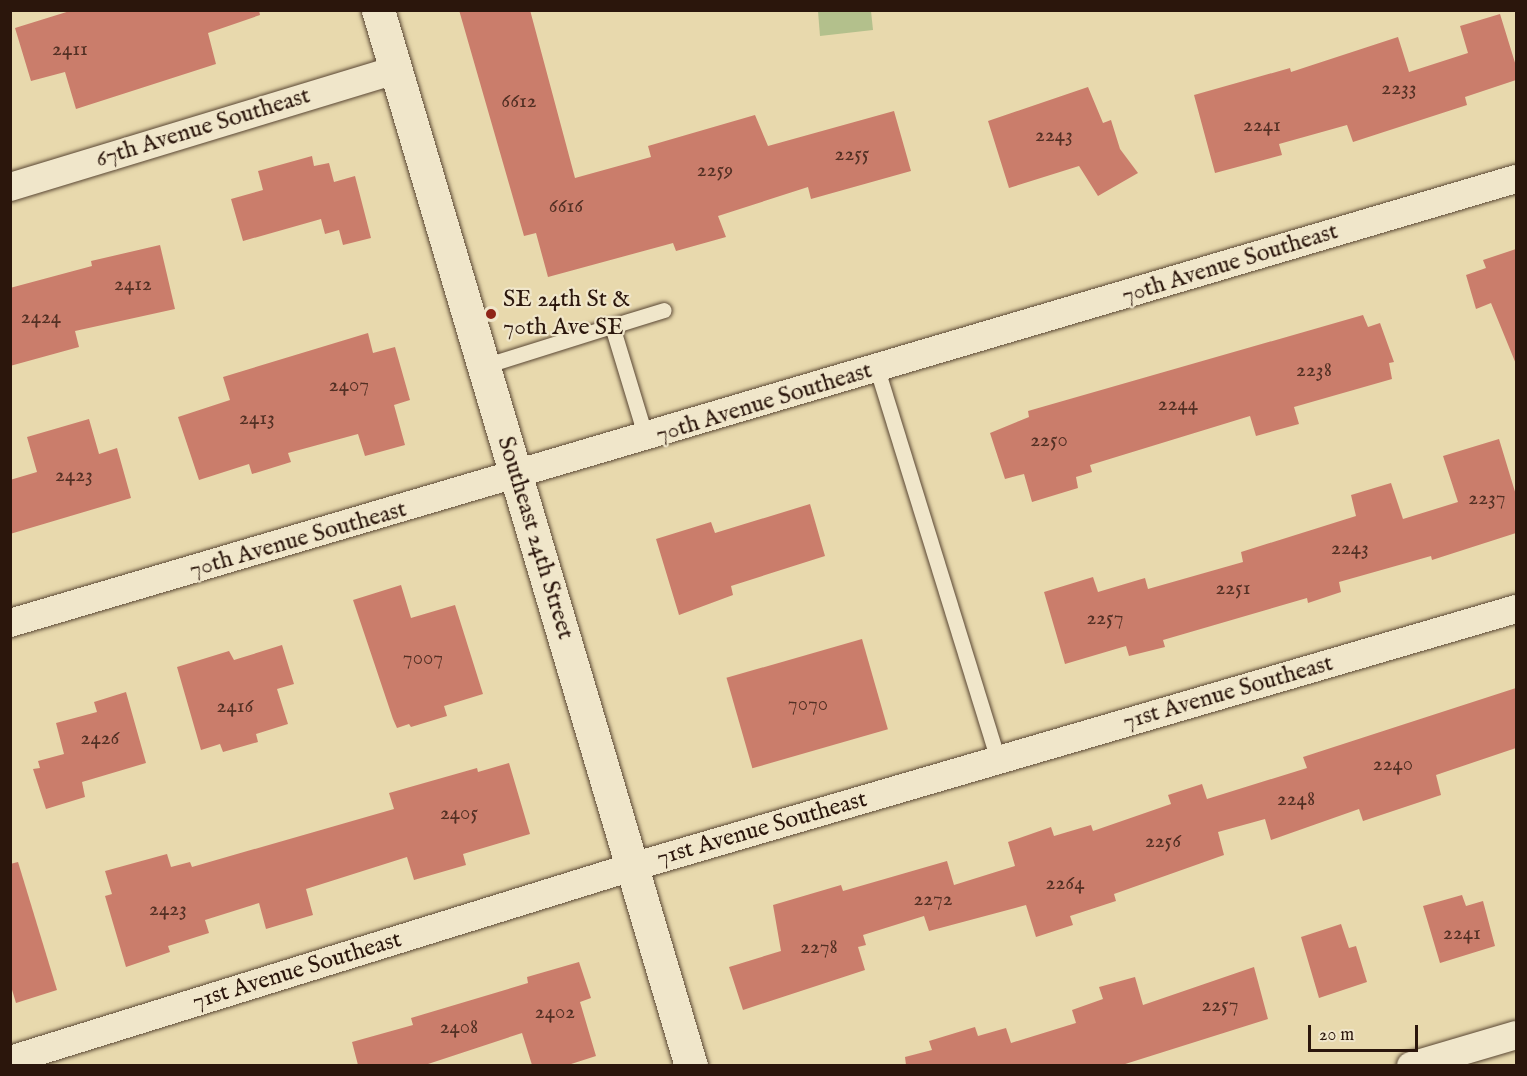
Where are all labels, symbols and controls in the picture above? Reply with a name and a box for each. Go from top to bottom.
house number: 2411 [52,37,88,63]
house number: 2233 [1381,76,1417,102]
street label: 67th Avenue Southeast [92,82,314,174]
house number: 6612 [501,89,537,115]
house number: 2241 [1243,113,1281,139]
house number: 2243 [1035,123,1073,149]
house number: 2255 [835,142,869,168]
house number: 2259 [697,158,733,184]
house number: 6616 [549,194,583,220]
street label: 70th Avenue Southeast [1118,217,1342,311]
house number: 2412 [114,272,152,298]
place label: SE 24th St & 70th Ave SE [503,286,630,342]
house number: 2424 [21,305,61,331]
marker: SE 24th St & 70th Ave SE [484,307,498,321]
street label: 70th Avenue Southeast [652,356,876,450]
house number: 2238 [1296,358,1332,384]
house number: 2407 [329,373,369,399]
house number: 2244 [1158,392,1198,418]
house number: 2413 [239,406,275,432]
house number: 2250 [1030,428,1068,454]
street label: Southeast 24th Street [490,433,580,643]
house number: 2423 [55,463,93,489]
house number: 2237 [1468,486,1506,512]
street label: 70th Avenue Southeast [186,495,410,585]
house number: 2243 [1331,536,1369,562]
house number: 2251 [1215,576,1251,602]
house number: 2257 [1086,606,1124,632]
house number: 7007 [403,646,443,672]
street label: 71st Avenue Southeast [1120,649,1336,737]
house number: 7070 [788,692,828,718]
house number: 2416 [217,694,253,720]
house number: 2426 [81,726,119,752]
house number: 2240 [1373,752,1413,778]
street label: 71st Avenue Southeast [654,785,870,873]
house number: 2248 [1277,787,1315,813]
house number: 2405 [440,801,478,827]
house number: 2256 [1145,829,1181,855]
house number: 2264 [1046,871,1084,897]
house number: 2272 [913,887,953,913]
house number: 2423 [149,897,187,923]
house number: 2241 [1443,921,1481,947]
street label: 71st Avenue Southeast [189,925,405,1017]
house number: 2278 [800,935,838,961]
house number: 2257 [1201,993,1239,1019]
house number: 2402 [535,1000,575,1026]
scale bar [1311,1013,1420,1051]
house number: 2408 [440,1015,478,1041]
text: 20 m [1319,1024,1354,1047]

